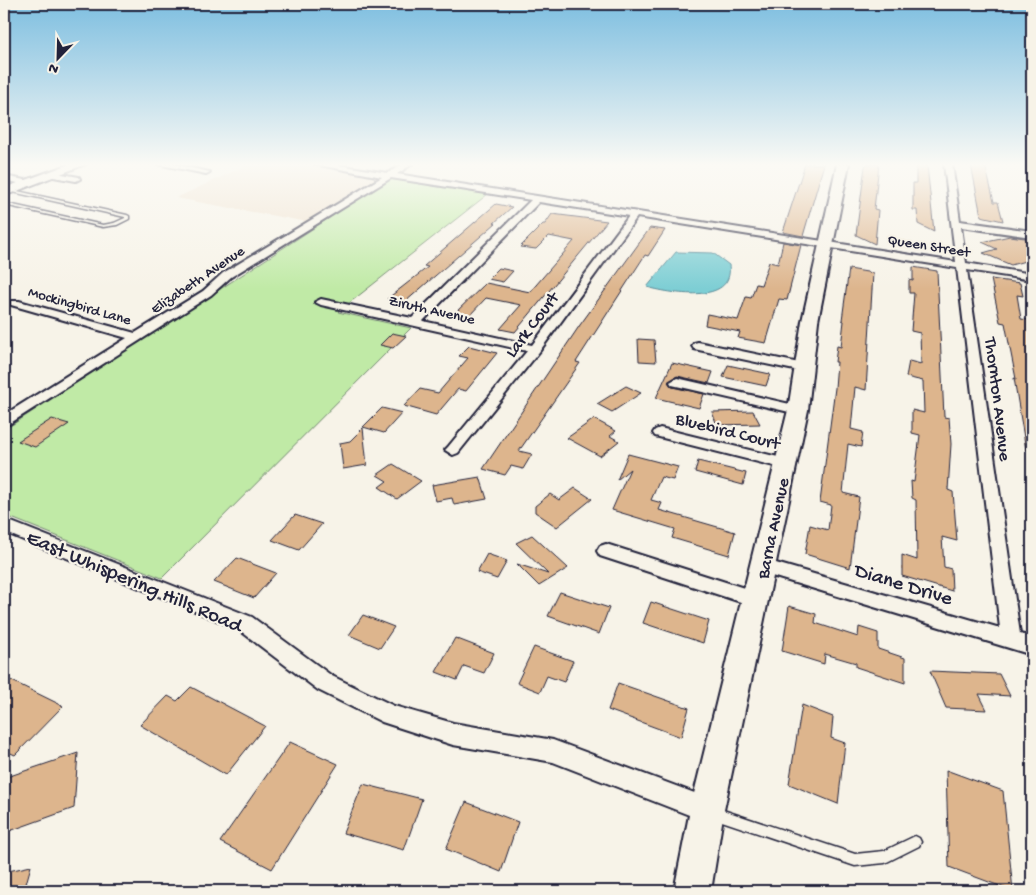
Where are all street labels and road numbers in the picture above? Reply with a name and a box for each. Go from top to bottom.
street label: Queen Street [886,232,973,263]
street label: Elizabeth Avenue [148,242,249,319]
street label: Mockingbird Lane [26,284,133,330]
street label: Lark Court [502,287,565,362]
street label: Ziruth Avenue [387,292,477,330]
street label: Thornton Avenue [978,335,1015,463]
street label: Bluebird Court [672,409,783,456]
street label: Barna Avenue [753,476,796,582]
street label: East Whispering Hills Road [22,526,247,641]
street label: Diane Drive [849,559,956,613]

